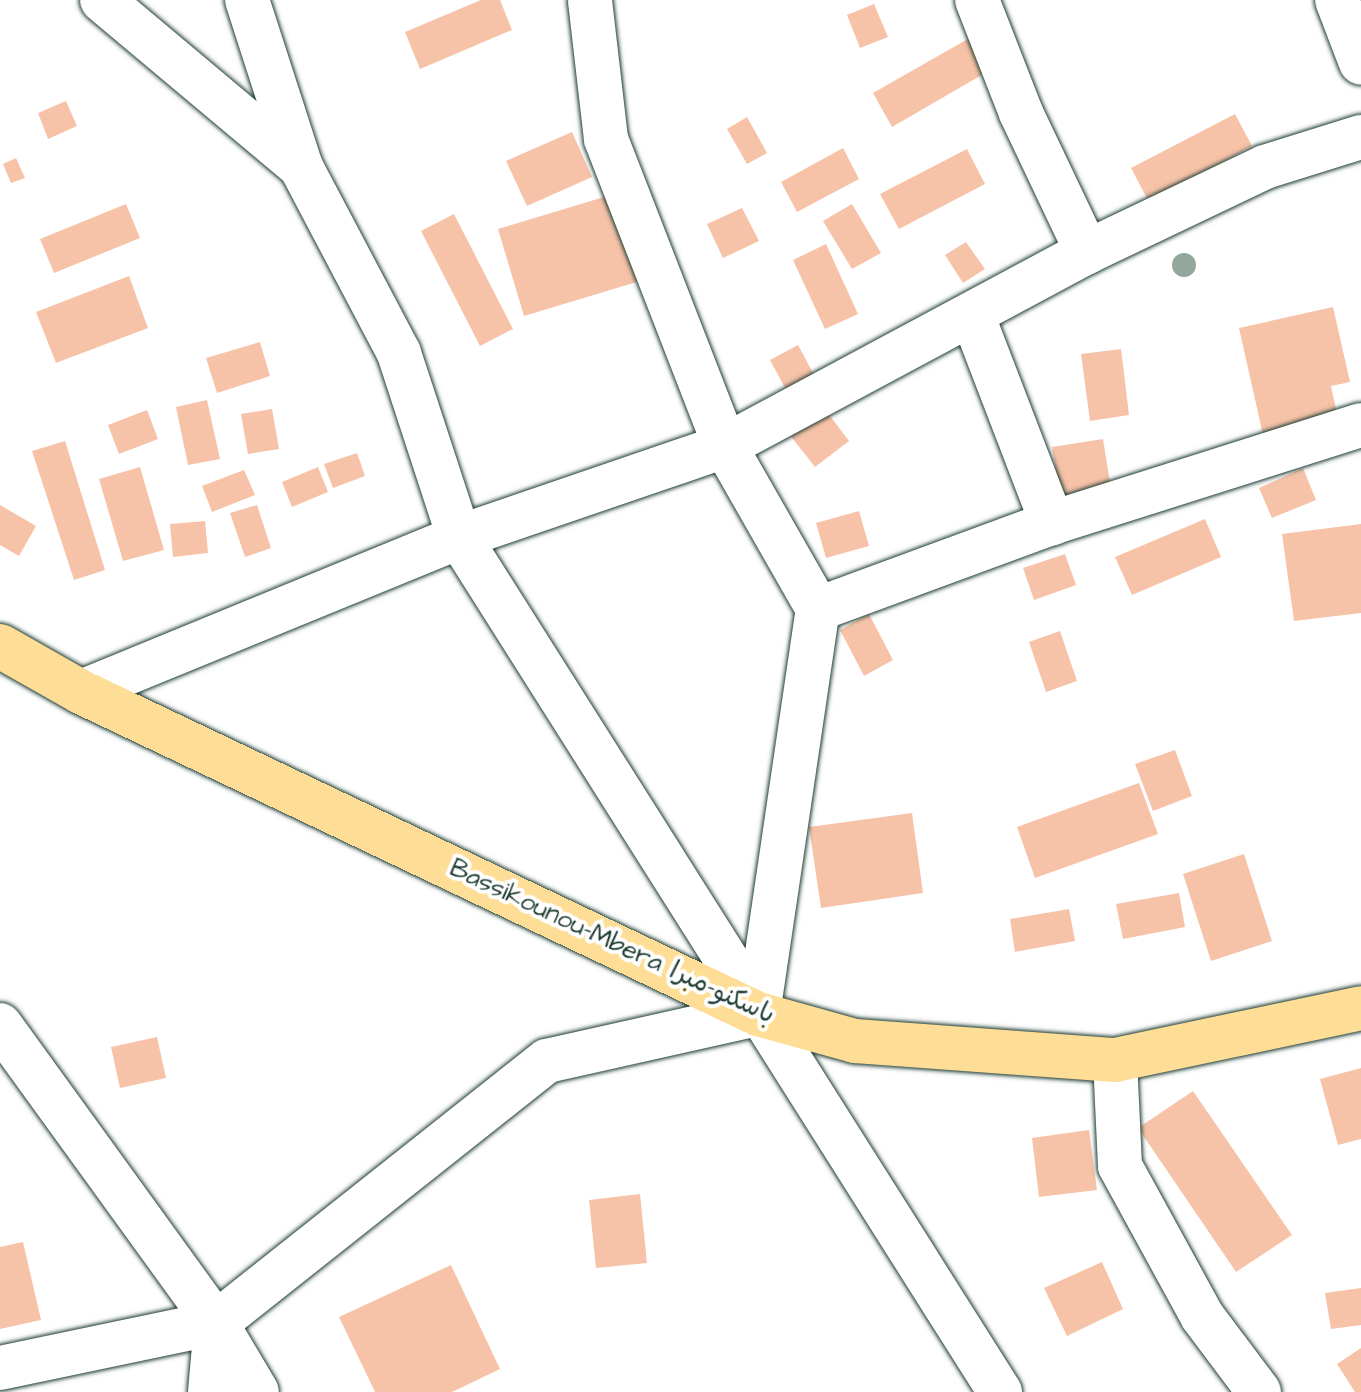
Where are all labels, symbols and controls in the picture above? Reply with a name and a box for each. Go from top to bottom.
street label: Bassikounou-Mbera باسكنو-مبرا [445,853,779,1031]

